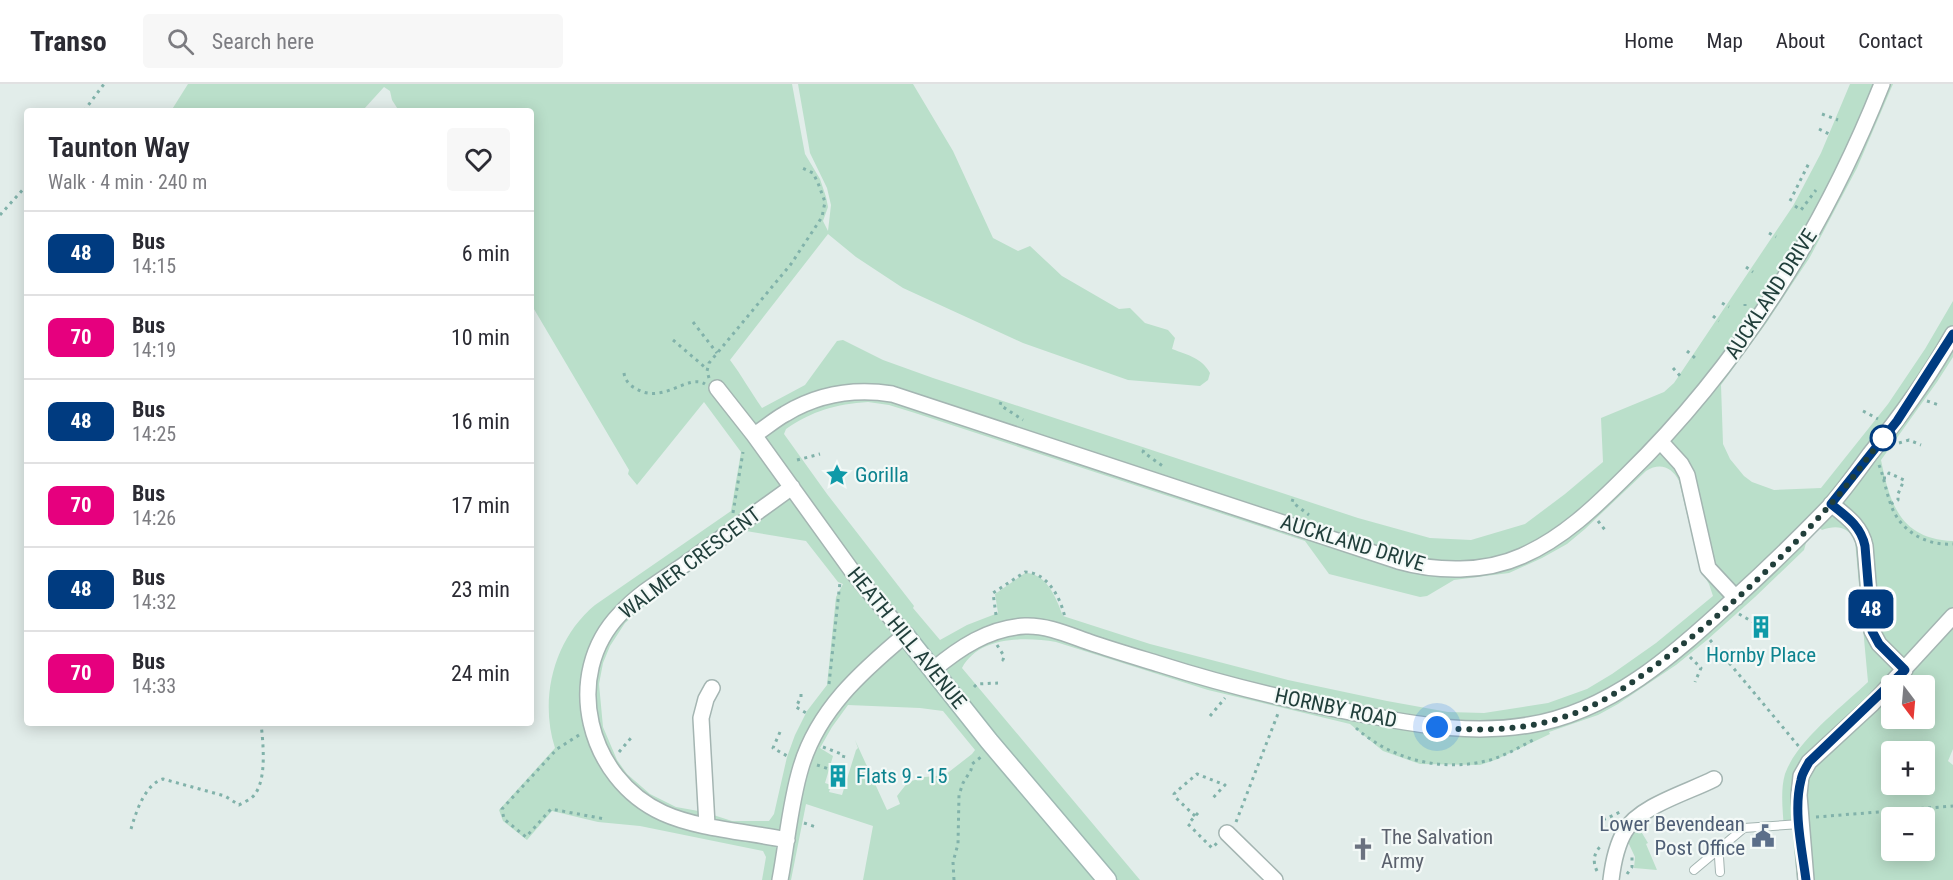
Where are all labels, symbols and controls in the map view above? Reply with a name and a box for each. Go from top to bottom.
search box [143,14,563,68]
text: Transo [30,25,107,58]
icon: search [164,25,197,58]
text: Search here [212,29,314,54]
text: Home [1624,29,1674,53]
text: Map [1707,29,1743,53]
text: About [1776,29,1825,53]
text: Contact [1858,29,1923,53]
button: heart [447,128,510,191]
text: Taunton Way [48,131,190,164]
text: Walk · 4 min · 240 m [48,170,207,194]
street label: AUCKLAND DRIVE [1720,225,1822,363]
text: Bus [132,229,165,254]
text: 48 [70,241,92,265]
text: 6 min [462,241,510,266]
text: 14:15 [132,254,176,278]
text: Bus [132,313,165,338]
text: 70 [70,325,92,349]
text: 10 min [451,325,510,350]
text: 14:19 [132,338,176,362]
text: Bus [132,397,165,422]
text: 48 [70,409,92,433]
text: 16 min [451,409,510,434]
text: 14:25 [132,422,176,446]
unlabelled marker [1870,425,1896,451]
place icon: Gorilla [824,462,850,488]
place label: Gorilla [855,463,909,487]
text: Bus [132,481,165,506]
text: 70 [70,493,92,517]
text: 17 min [451,493,510,518]
street label: WALMER CRESCENT [615,502,765,624]
text: 14:26 [132,506,176,530]
street label: AUCKLAND DRIVE [1278,510,1428,576]
street label: HEATH HILL AVENUE [843,563,971,713]
text: Bus [132,565,165,590]
text: 48 [70,577,92,601]
text: 23 min [451,577,510,602]
text: 14:32 [132,590,176,614]
line badge: 48 [1844,590,1898,628]
text: 48 [1860,597,1882,621]
building icon: Hornby Place [1748,614,1774,640]
place label: Hornby Place [1706,643,1816,667]
text: Bus [132,649,165,674]
text: 70 [70,661,92,685]
text: 24 min [451,661,510,686]
text: 14:33 [132,674,176,698]
north arrow [1881,675,1935,729]
map controls [1881,675,1935,861]
street label: HORNBY ROAD [1273,683,1399,733]
your location [1422,712,1452,742]
button: + [1881,741,1935,795]
building icon: Flats 9 - 15 [825,763,851,789]
place label: Flats 9 - 15 [856,764,948,788]
button: − [1881,807,1935,861]
place label: Lower Bevendean Post Office [1599,812,1745,860]
public building icon: Lower Bevendean Post Office [1750,823,1776,849]
place label: The Salvation Army [1381,825,1493,873]
church icon: The Salvation Army [1350,836,1376,862]

